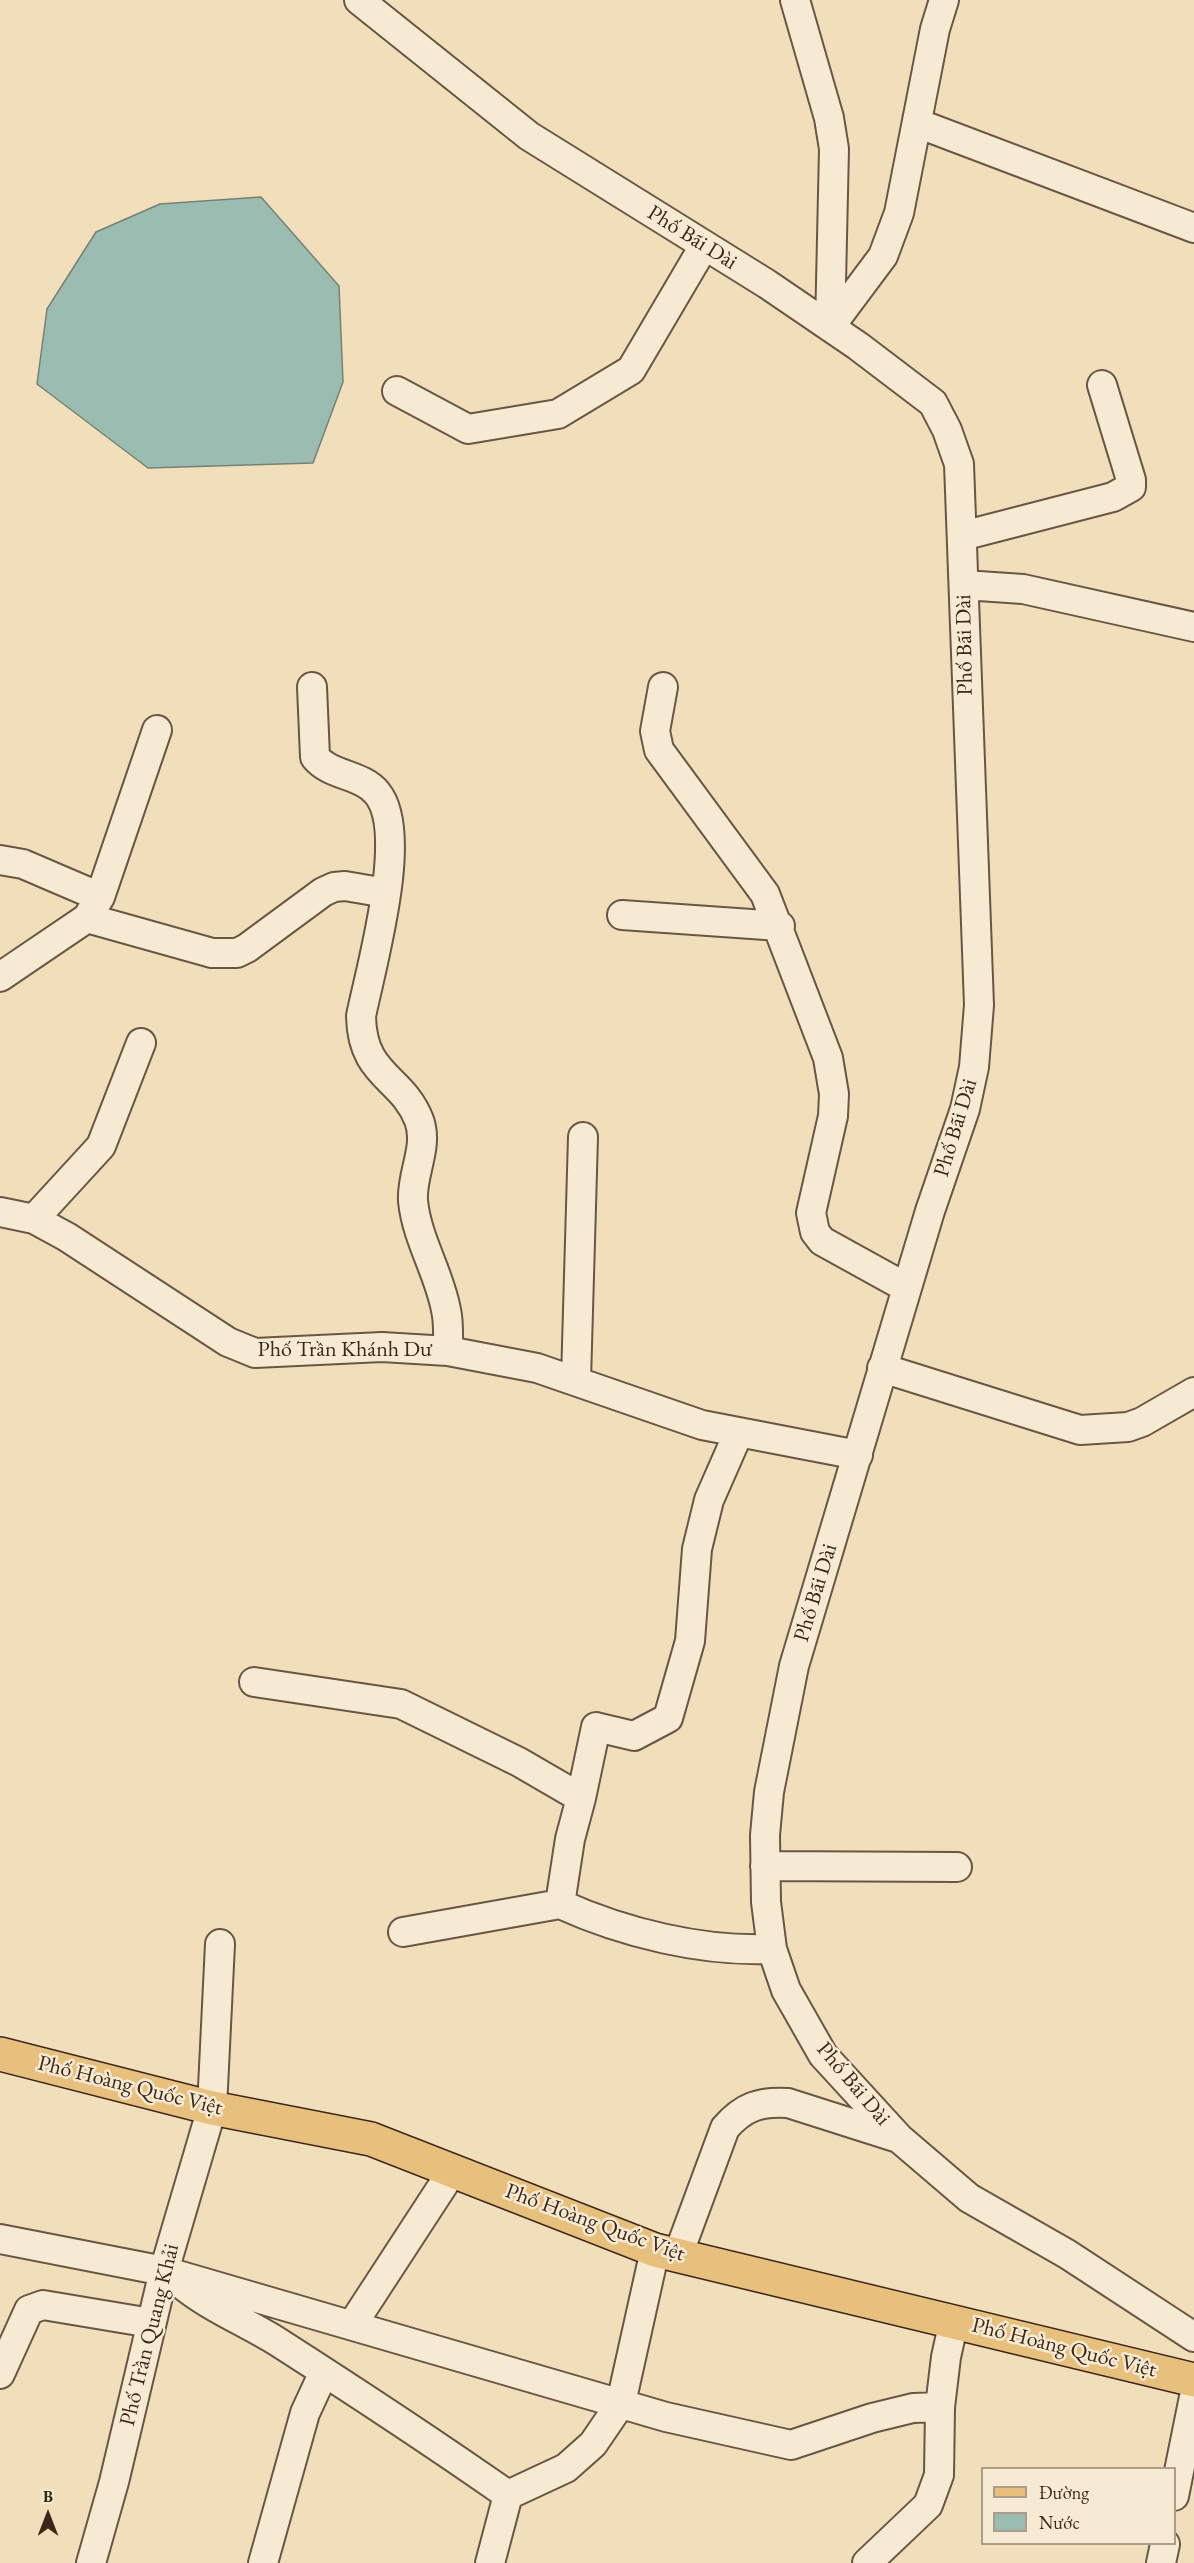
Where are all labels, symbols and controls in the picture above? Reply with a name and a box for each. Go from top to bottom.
street label: Phố Bãi Dài [642,200,742,276]
street label: Phố Bãi Dài [951,594,979,696]
street label: Phố Bãi Dài [929,1076,983,1180]
street label: Phố Trần Khánh Dư [258,1337,432,1363]
street label: Phố Bãi Dài [789,1541,843,1645]
street label: Phố Bãi Dài [810,2037,896,2131]
street label: Phố Hoàng Quốc Việt [35,2050,225,2122]
street label: Phố Hoàng Quốc Việt [502,2178,688,2268]
street label: Phố Trần Quang Khải [115,2241,185,2429]
street label: Phố Hoàng Quốc Việt [969,2312,1159,2384]
legend [981,2467,1176,2545]
text: Đường [1039,2481,1089,2504]
north arrow [18,2485,78,2545]
text: B [43,2486,53,2507]
text: Nước [1039,2511,1080,2534]

